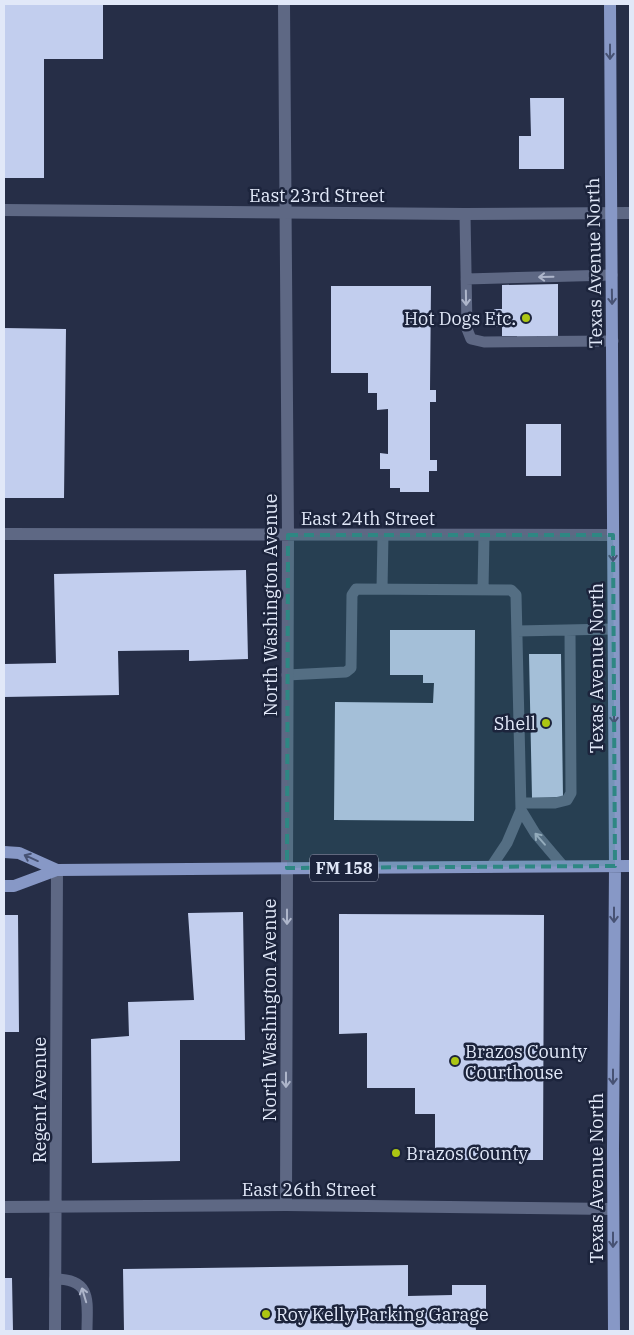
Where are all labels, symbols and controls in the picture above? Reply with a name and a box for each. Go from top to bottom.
one-way arrow [605,44,615,60]
street label: Texas Avenue North [581,178,607,348]
street label: East 23rd Street [249,184,385,207]
one-way arrow [538,272,554,282]
one-way arrow [607,288,617,305]
one-way arrow [461,289,471,305]
place label: Hot Dogs Etc. [404,307,516,330]
marker: Hot Dogs Etc. [520,312,532,324]
street label: North Washington Avenue [259,494,282,716]
street label: East 24th Street [301,507,435,530]
one-way arrow [608,546,618,562]
street label: Texas Avenue North [585,583,608,753]
one-way arrow [609,708,619,724]
place label: Shell [494,712,536,735]
marker: Shell [540,717,552,729]
one-way arrow [535,833,546,846]
one-way arrow [24,853,39,862]
road number: FM 158 [310,854,378,881]
street label: North Washington Avenue [258,899,281,1121]
one-way arrow [609,906,619,923]
one-way arrow [282,908,292,925]
street label: Regent Avenue [28,1037,51,1163]
place label: Brazos County Courthouse [465,1040,588,1084]
marker: Brazos County Courthouse [449,1055,461,1067]
one-way arrow [608,1069,618,1085]
one-way arrow [281,1071,291,1087]
street label: Texas Avenue North [585,1093,608,1263]
place label: Brazos County [406,1142,529,1165]
marker: Brazos County [390,1147,402,1159]
street label: East 26th Street [242,1178,376,1201]
one-way arrow [608,1232,618,1248]
one-way arrow [79,1287,89,1303]
place label: Roy Kelly Parking Garage [276,1303,489,1326]
marker: Roy Kelly Parking Garage [260,1308,272,1320]

